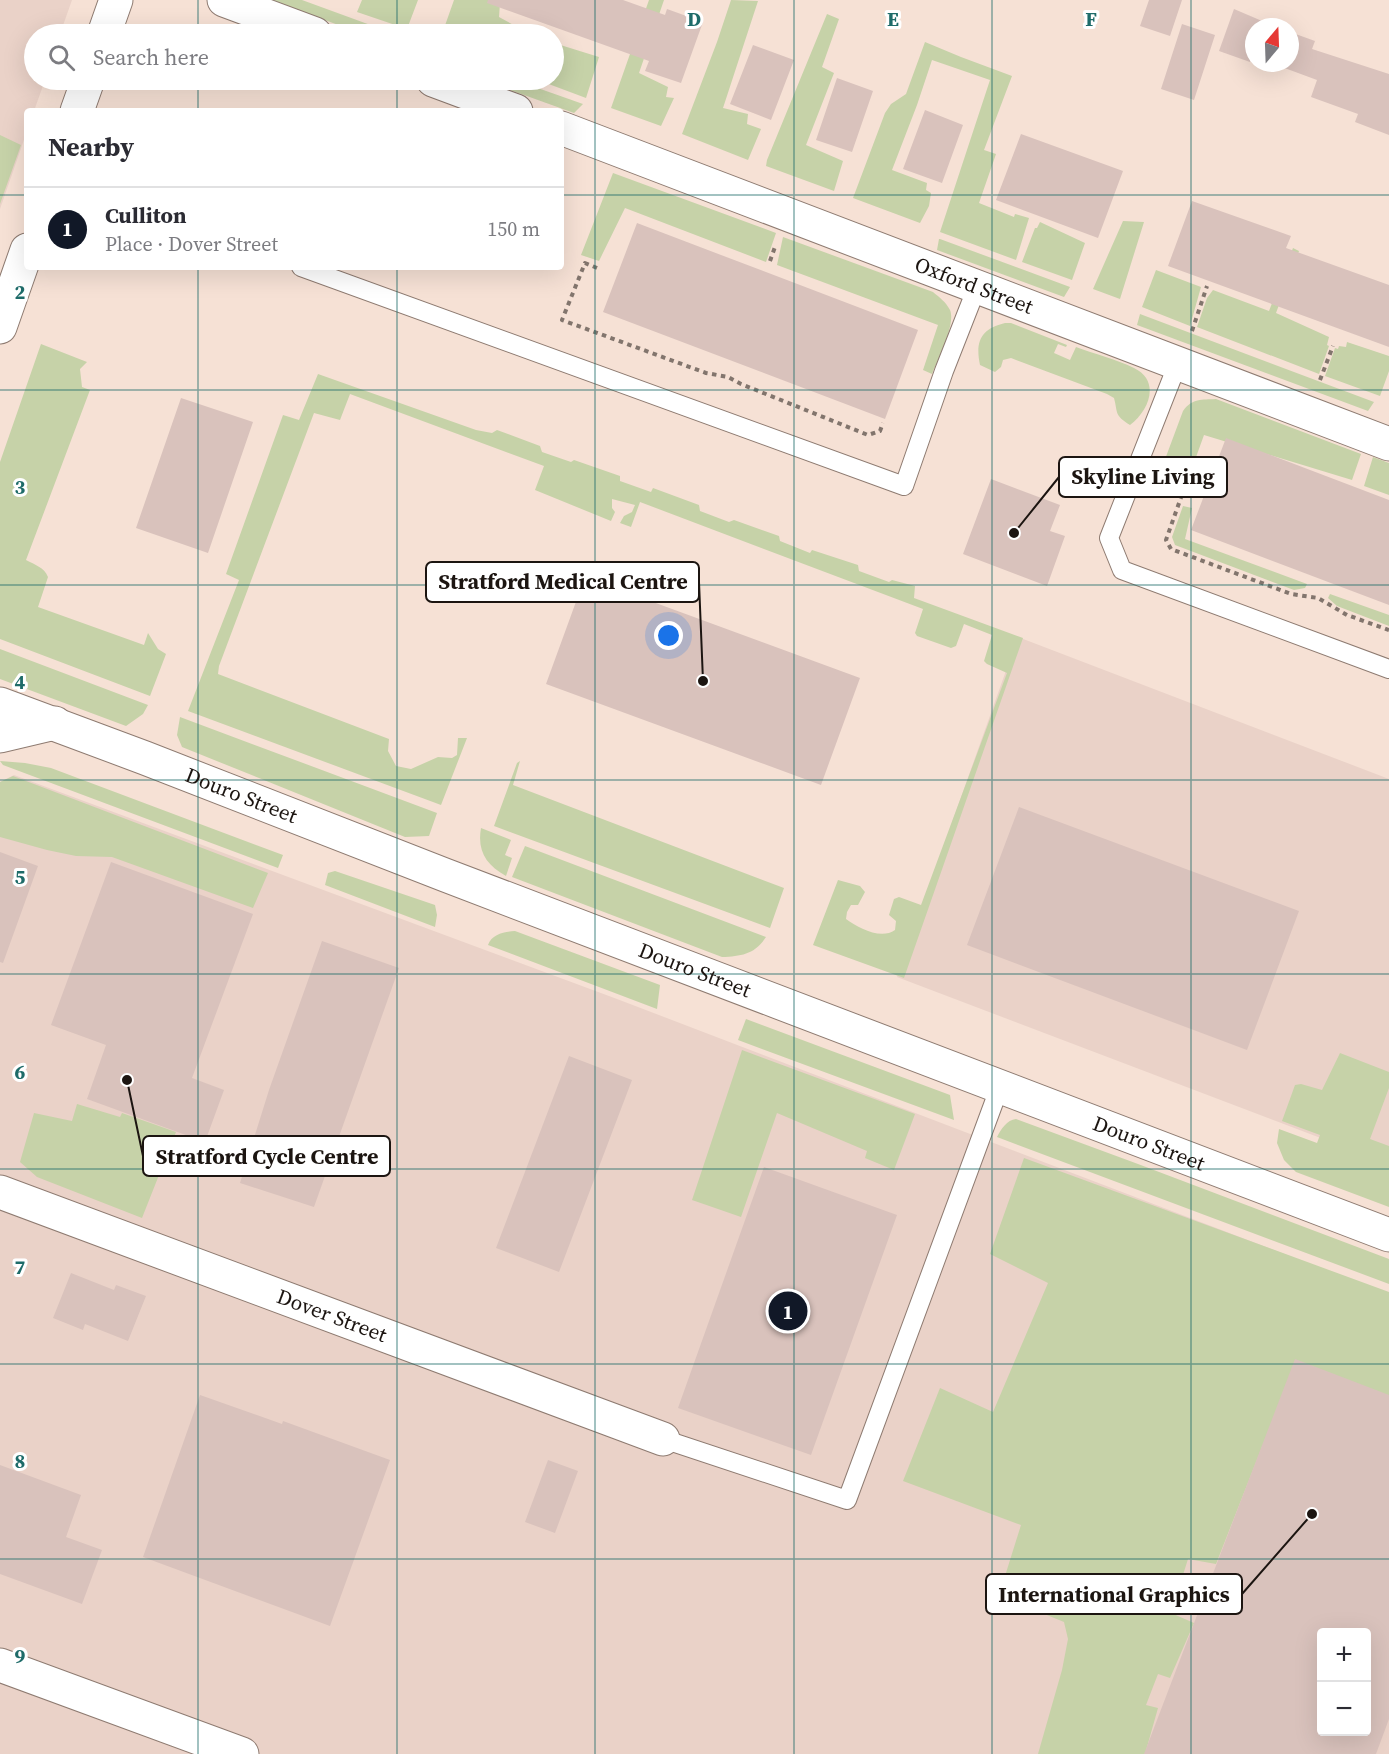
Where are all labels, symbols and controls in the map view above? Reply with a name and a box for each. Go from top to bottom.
text: D [687,5,701,33]
text: E [887,5,899,33]
text: F [1085,5,1097,33]
north arrow [1245,18,1299,72]
search box [24,24,564,90]
icon: search [45,41,78,74]
text: Search here [93,42,209,72]
text: Nearby [48,129,134,165]
text: Culliton [105,200,187,230]
text: 1 [62,215,73,243]
text: 150 m [487,215,540,243]
text: Place · Dover Street [105,230,278,258]
street label: Oxford Street [911,249,1038,321]
text: 2 [15,278,26,306]
callout: Skyline Living [1059,457,1227,497]
text: Skyline Living [1071,461,1215,491]
text: 3 [15,473,26,501]
callout: Stratford Medical Centre [426,562,699,602]
text: Stratford Medical Centre [438,566,688,596]
your location [654,621,683,650]
text: 4 [15,668,26,696]
street label: Douro Street [181,760,302,830]
text: 5 [15,863,26,891]
street label: Douro Street [635,935,755,1004]
text: 6 [15,1058,26,1086]
street label: Douro Street [1089,1108,1209,1178]
callout: Stratford Cycle Centre [143,1136,390,1176]
text: Stratford Cycle Centre [156,1141,378,1171]
text: 7 [15,1253,26,1281]
street label: Dover Street [273,1281,391,1349]
pin: 1 [768,1288,808,1334]
text: 8 [15,1447,25,1475]
callout: International Graphics [986,1574,1242,1614]
text: International Graphics [998,1579,1230,1609]
map controls [1317,1628,1371,1736]
button: + [1317,1628,1371,1682]
text: 9 [15,1642,26,1670]
button: − [1317,1682,1371,1736]

